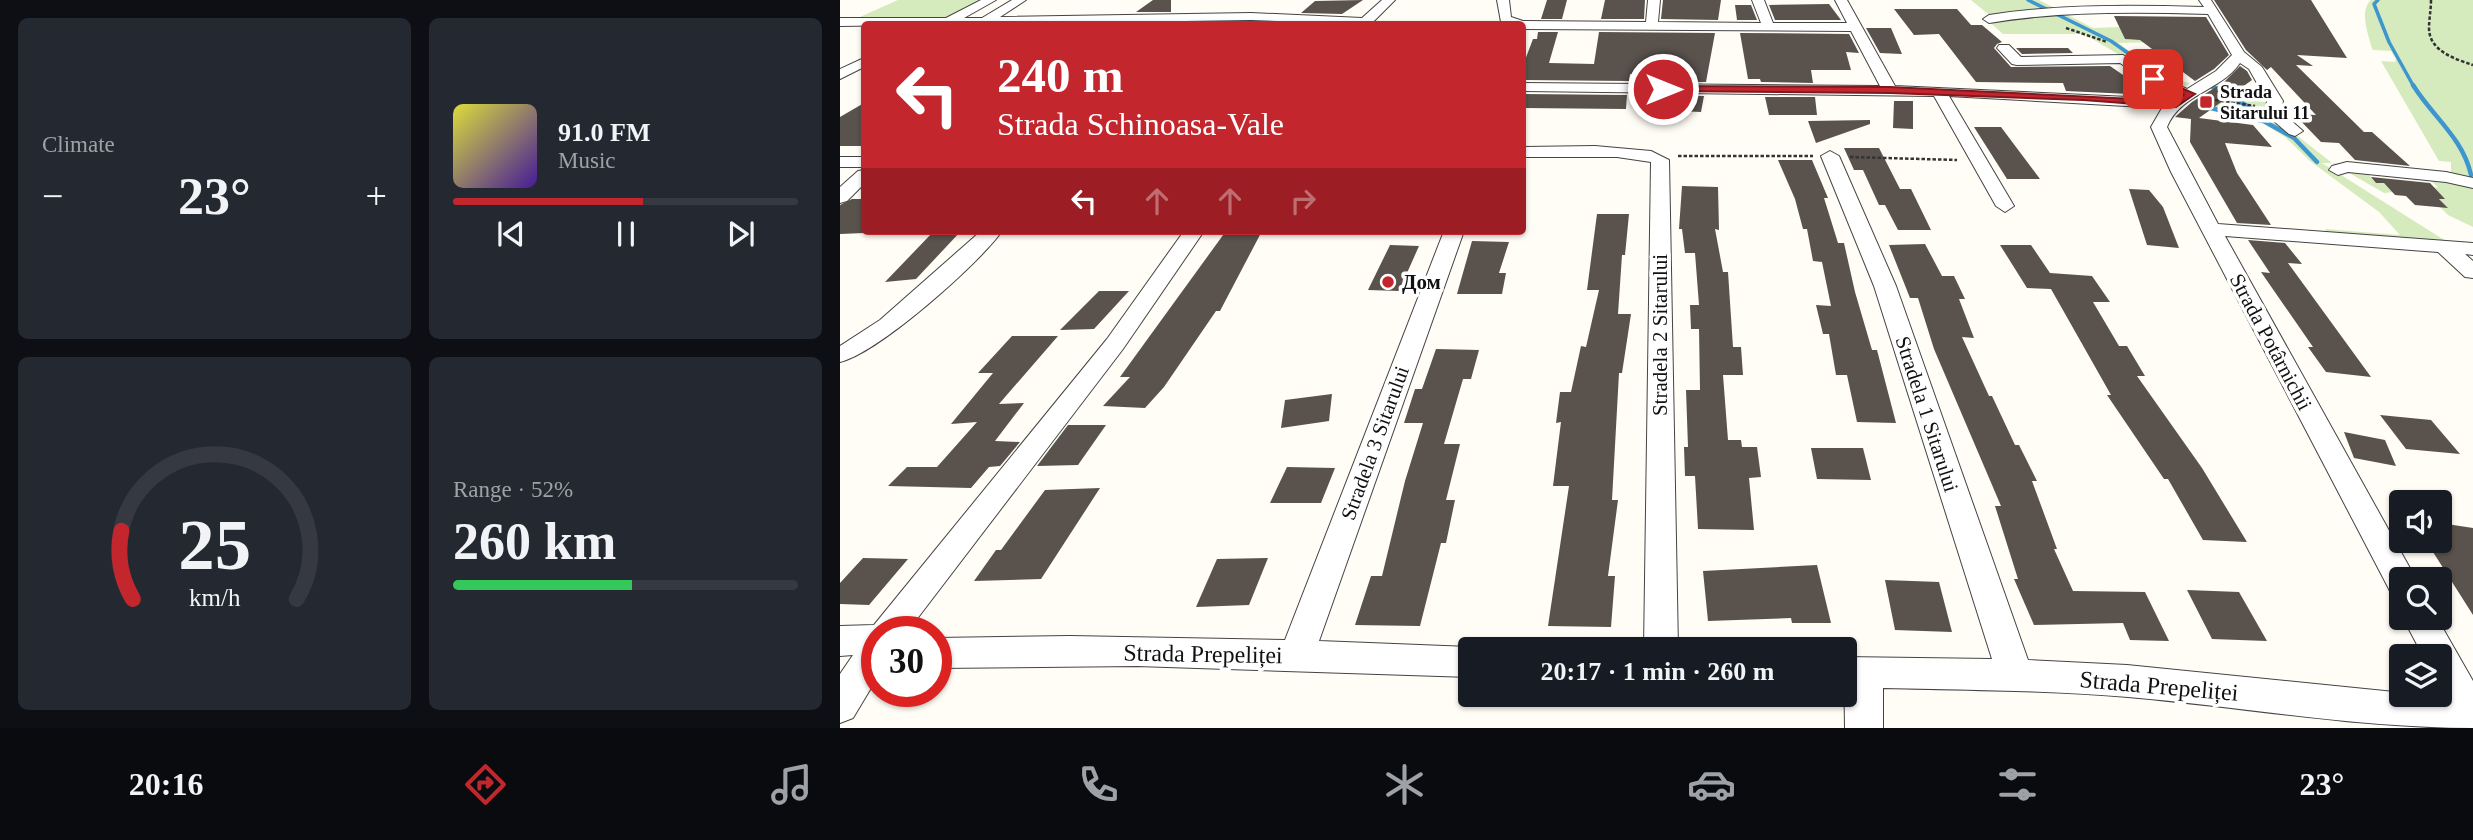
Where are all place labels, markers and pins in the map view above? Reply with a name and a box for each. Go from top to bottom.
pin [2123,49,2183,109]
place label: Strada Sitarului 11 [2220,82,2310,123]
marker: Strada Sitarului 11 [2198,94,2214,110]
place label: Дом [1402,270,1441,294]
marker: Дом [1380,274,1396,290]

